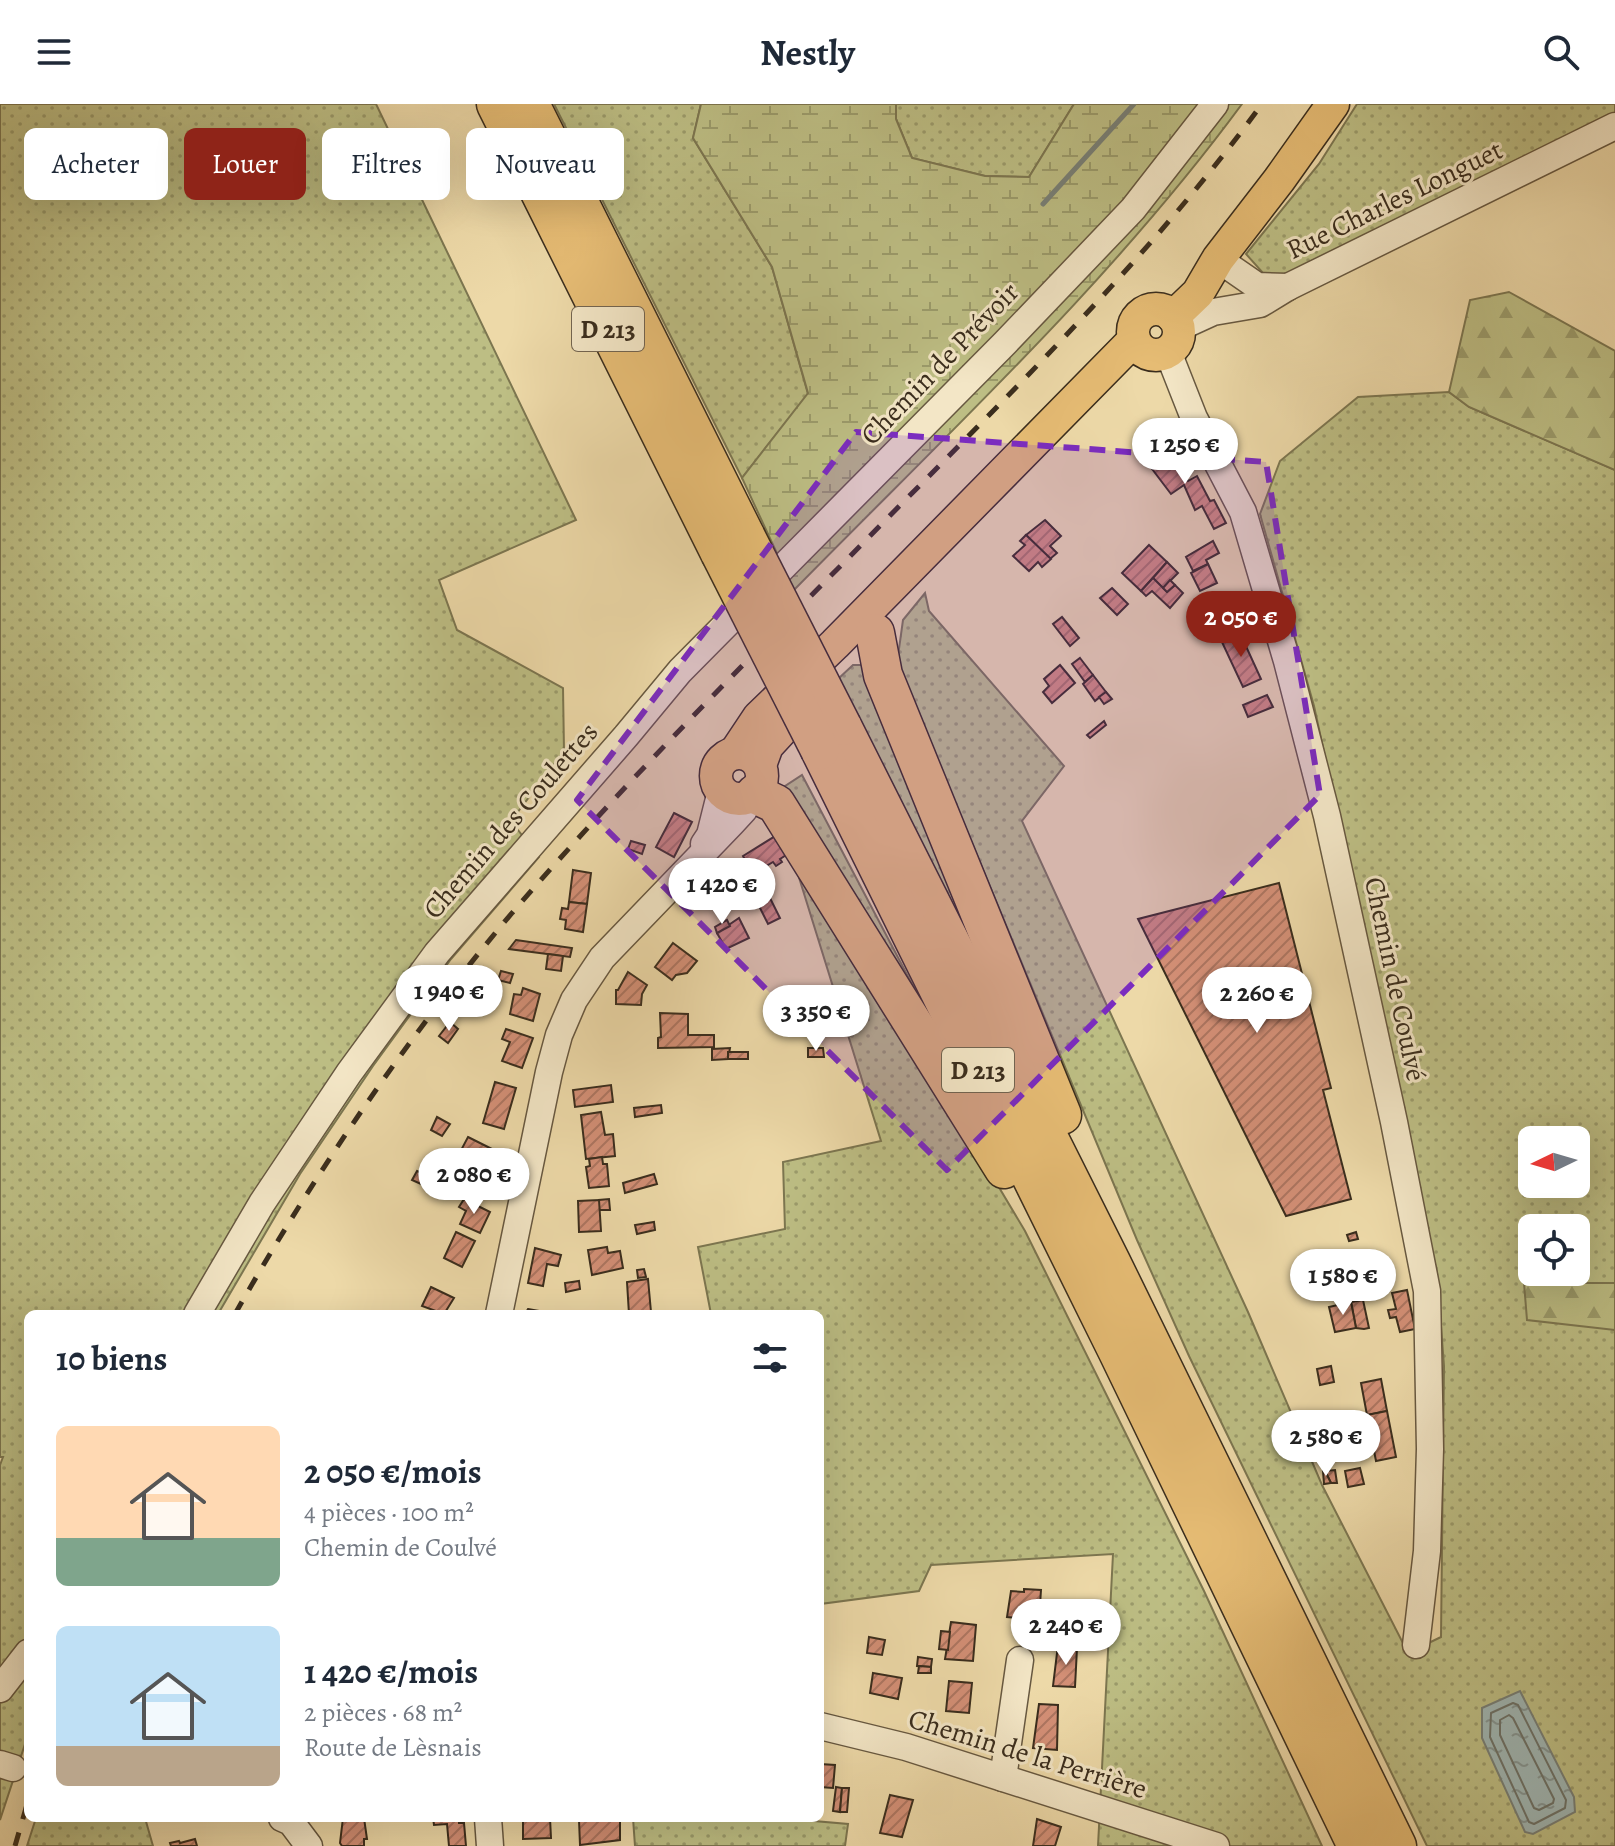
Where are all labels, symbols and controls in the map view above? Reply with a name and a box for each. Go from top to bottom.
text: Nestly [760,28,855,77]
icon: menu [32,30,76,74]
icon: search [1539,30,1583,74]
chip: Acheter [24,128,168,200]
chip: Louer [184,128,306,200]
chip: Filtres [322,128,450,200]
chip: Nouveau [466,128,624,200]
street label: Rue Charles Longuet [1280,131,1509,269]
street label: Chemin de Prévoir [852,274,1028,453]
road number: D 213 [572,307,644,351]
pin: 1 250 € [1111,418,1259,486]
text: 1 250 € [1150,426,1220,461]
pin: 2 050 € [1167,591,1315,659]
text: 2 050 € [1204,599,1278,634]
street label: Chemin des Coulettes [415,714,607,927]
pin: 1 420 € [648,858,796,926]
text: 1 420 € [686,866,758,901]
street label: Chemin de Coulvé [1355,874,1435,1085]
pin: 1 940 € [375,965,523,1033]
pin: 2 260 € [1183,967,1331,1035]
text: 1 940 € [414,973,484,1008]
text: 2 260 € [1220,975,1294,1010]
pin: 3 350 € [742,985,890,1053]
text: 3 350 € [781,993,851,1028]
road number: D 213 [942,1048,1014,1092]
north arrow [1518,1126,1590,1198]
map controls [1518,1126,1590,1286]
pin: 2 080 € [400,1148,548,1216]
text: 2 080 € [436,1156,512,1191]
button: locate [1518,1214,1590,1286]
pin: 1 580 € [1269,1249,1417,1317]
text: 1 580 € [1308,1257,1378,1292]
text: 10 biens [56,1335,167,1382]
icon: filters [748,1336,792,1380]
pin: 2 580 € [1252,1410,1400,1478]
text: 2 580 € [1289,1418,1363,1453]
text: 2 050 €/mois [304,1448,482,1495]
icon: home [120,1458,216,1554]
text: 4 pièces · 100 m² [304,1495,474,1530]
text: Chemin de Coulvé [304,1530,497,1565]
pin: 2 240 € [992,1599,1140,1667]
text: 2 240 € [1029,1607,1103,1642]
text: 1 420 €/mois [304,1648,478,1695]
icon: home [120,1658,216,1754]
text: 2 pièces · 68 m² [304,1695,462,1730]
street label: Chemin de la Perrière [904,1700,1151,1808]
text: Route de Lèsnais [304,1730,482,1765]

